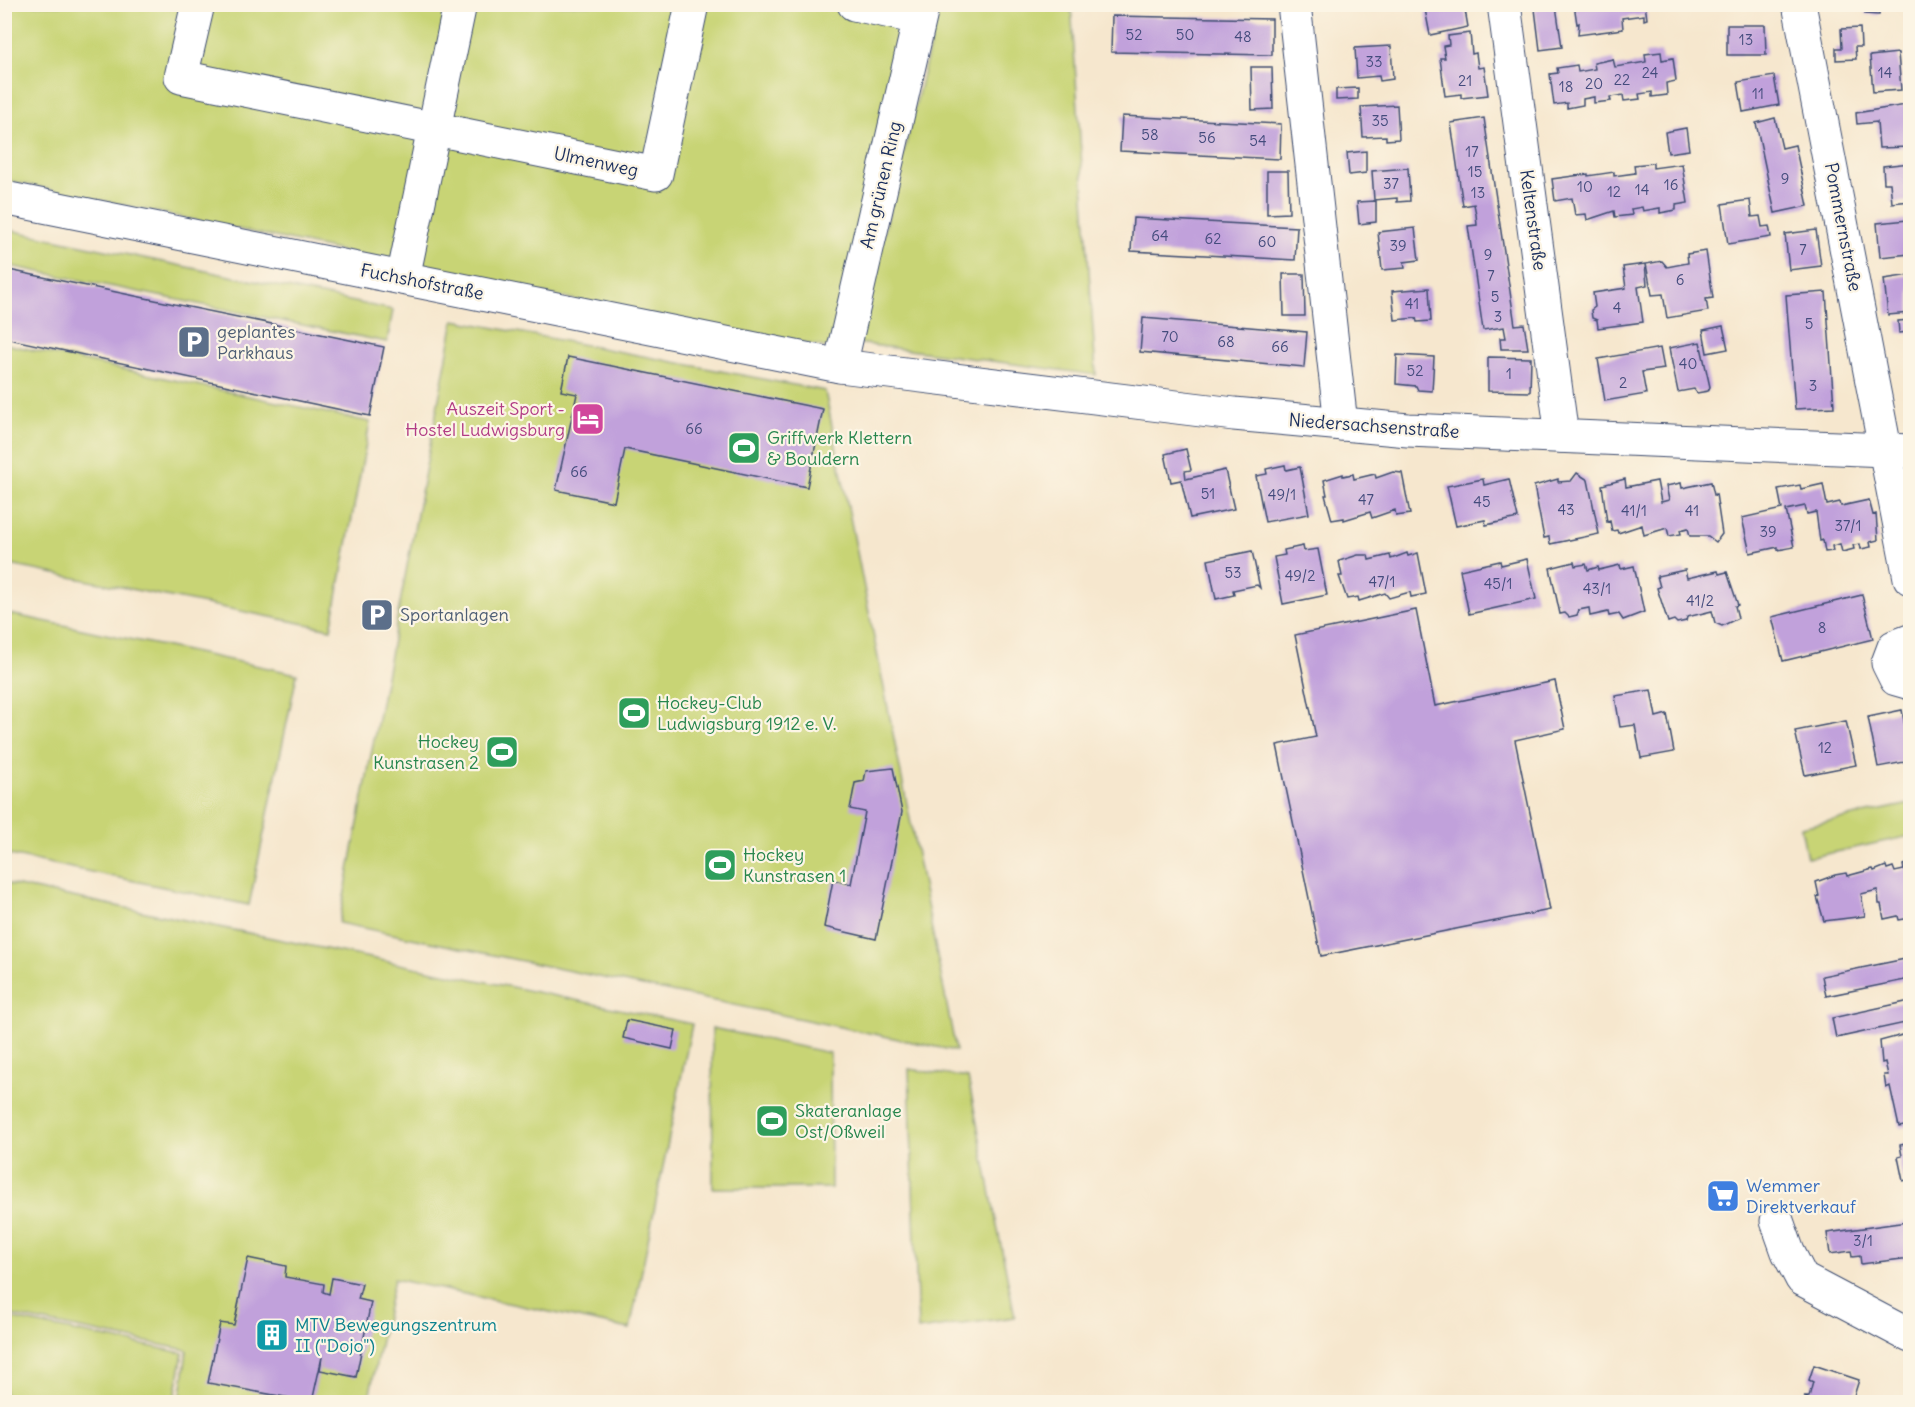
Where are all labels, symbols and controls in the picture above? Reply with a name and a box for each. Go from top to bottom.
house number: 52 [1126,25,1142,44]
house number: 50 [1176,25,1194,44]
house number: 48 [1234,27,1252,46]
house number: 13 [1739,30,1753,49]
house number: 33 [1365,52,1383,71]
house number: 24 [1642,63,1659,82]
house number: 14 [1878,63,1893,82]
house number: 22 [1614,70,1630,89]
house number: 21 [1458,71,1472,90]
house number: 20 [1585,74,1603,93]
house number: 18 [1559,77,1573,96]
house number: 11 [1752,84,1764,103]
house number: 35 [1371,111,1389,130]
street label: Am grünen Ring [855,119,906,251]
house number: 58 [1141,125,1159,144]
house number: 56 [1198,128,1216,147]
house number: 54 [1249,131,1267,150]
street label: Ulmenweg [552,141,641,182]
house number: 17 [1465,142,1479,161]
street label: Pommernstraße [1820,161,1867,293]
house number: 15 [1468,162,1482,181]
street label: Keltenstraße [1515,168,1552,272]
house number: 9 [1781,169,1789,188]
house number: 37 [1383,174,1399,193]
house number: 16 [1664,175,1678,194]
house number: 10 [1577,177,1593,196]
house number: 14 [1635,180,1650,199]
house number: 12 [1607,182,1621,201]
house number: 13 [1471,183,1485,202]
house number: 64 [1151,226,1169,245]
house number: 62 [1205,229,1221,248]
house number: 60 [1258,232,1276,251]
house number: 39 [1389,236,1407,255]
house number: 7 [1799,240,1807,259]
house number: 9 [1484,245,1492,264]
street label: Fuchshofstraße [358,258,486,305]
house number: 7 [1487,266,1495,285]
house number: 6 [1676,270,1684,289]
house number: 5 [1491,287,1499,306]
house number: 41 [1405,294,1419,313]
house number: 4 [1613,298,1622,317]
house number: 3 [1494,307,1502,326]
house number: 5 [1805,314,1813,333]
place label: geplantes Parkhaus [217,320,295,364]
parking icon: geplantes Parkhaus [176,324,212,360]
house number: 70 [1161,327,1179,346]
house number: 68 [1217,332,1235,351]
house number: 66 [1271,337,1289,356]
house number: 40 [1679,354,1697,373]
house number: 52 [1407,361,1423,380]
house number: 1 [1506,364,1512,383]
house number: 2 [1619,373,1627,392]
house number: 3 [1809,376,1817,395]
place label: Auszeit Sport - Hostel Ludwigsburg [405,397,565,441]
hotel icon: Auszeit Sport - Hostel Ludwigsburg [570,401,606,437]
street label: Niedersachsenstraße [1288,408,1460,443]
house number: 66 [685,419,703,438]
place label: Griffwerk Klettern & Bouldern [767,426,912,470]
sports icon: Griffwerk Klettern & Bouldern [726,430,762,466]
house number: 66 [570,462,588,481]
house number: 51 [1201,484,1215,503]
house number: 49/1 [1268,485,1296,504]
house number: 47 [1358,490,1374,509]
house number: 45 [1473,492,1491,511]
house number: 43 [1557,500,1575,519]
house number: 41/1 [1621,501,1647,520]
house number: 41 [1685,501,1699,520]
house number: 37/1 [1835,516,1861,535]
house number: 39 [1759,522,1777,541]
house number: 53 [1224,563,1242,582]
house number: 49/2 [1285,566,1315,585]
house number: 47/1 [1369,572,1395,591]
house number: 45/1 [1484,574,1512,593]
house number: 43/1 [1583,579,1611,598]
house number: 41/2 [1686,591,1714,610]
parking icon: Sportanlagen [359,597,395,633]
place label: Sportanlagen [400,603,509,626]
house number: 8 [1818,618,1826,637]
place label: Hockey-Club Ludwigsburg 1912 e. V. [657,691,837,735]
sports icon: Hockey-Club Ludwigsburg 1912 e. V. [616,695,652,731]
place label: Hockey Kunstrasen 2 [373,730,479,774]
sports icon: Hockey Kunstrasen 2 [484,734,520,770]
house number: 12 [1818,738,1832,757]
place label: Hockey Kunstrasen 1 [743,843,846,887]
sports icon: Hockey Kunstrasen 1 [702,847,738,883]
place label: Skateranlage Ost/Oßweil [795,1099,902,1143]
sports icon: Skateranlage Ost/Oßweil [754,1103,790,1139]
place label: Wemmer Direktverkauf [1746,1174,1857,1218]
supermarket icon: Wemmer Direktverkauf [1705,1178,1741,1214]
house number: 3/1 [1853,1231,1873,1250]
place label: MTV Bewegungszentrum II ("Dojo") [295,1313,497,1357]
building icon: MTV Bewegungszentrum II ("Dojo") [254,1317,290,1353]

